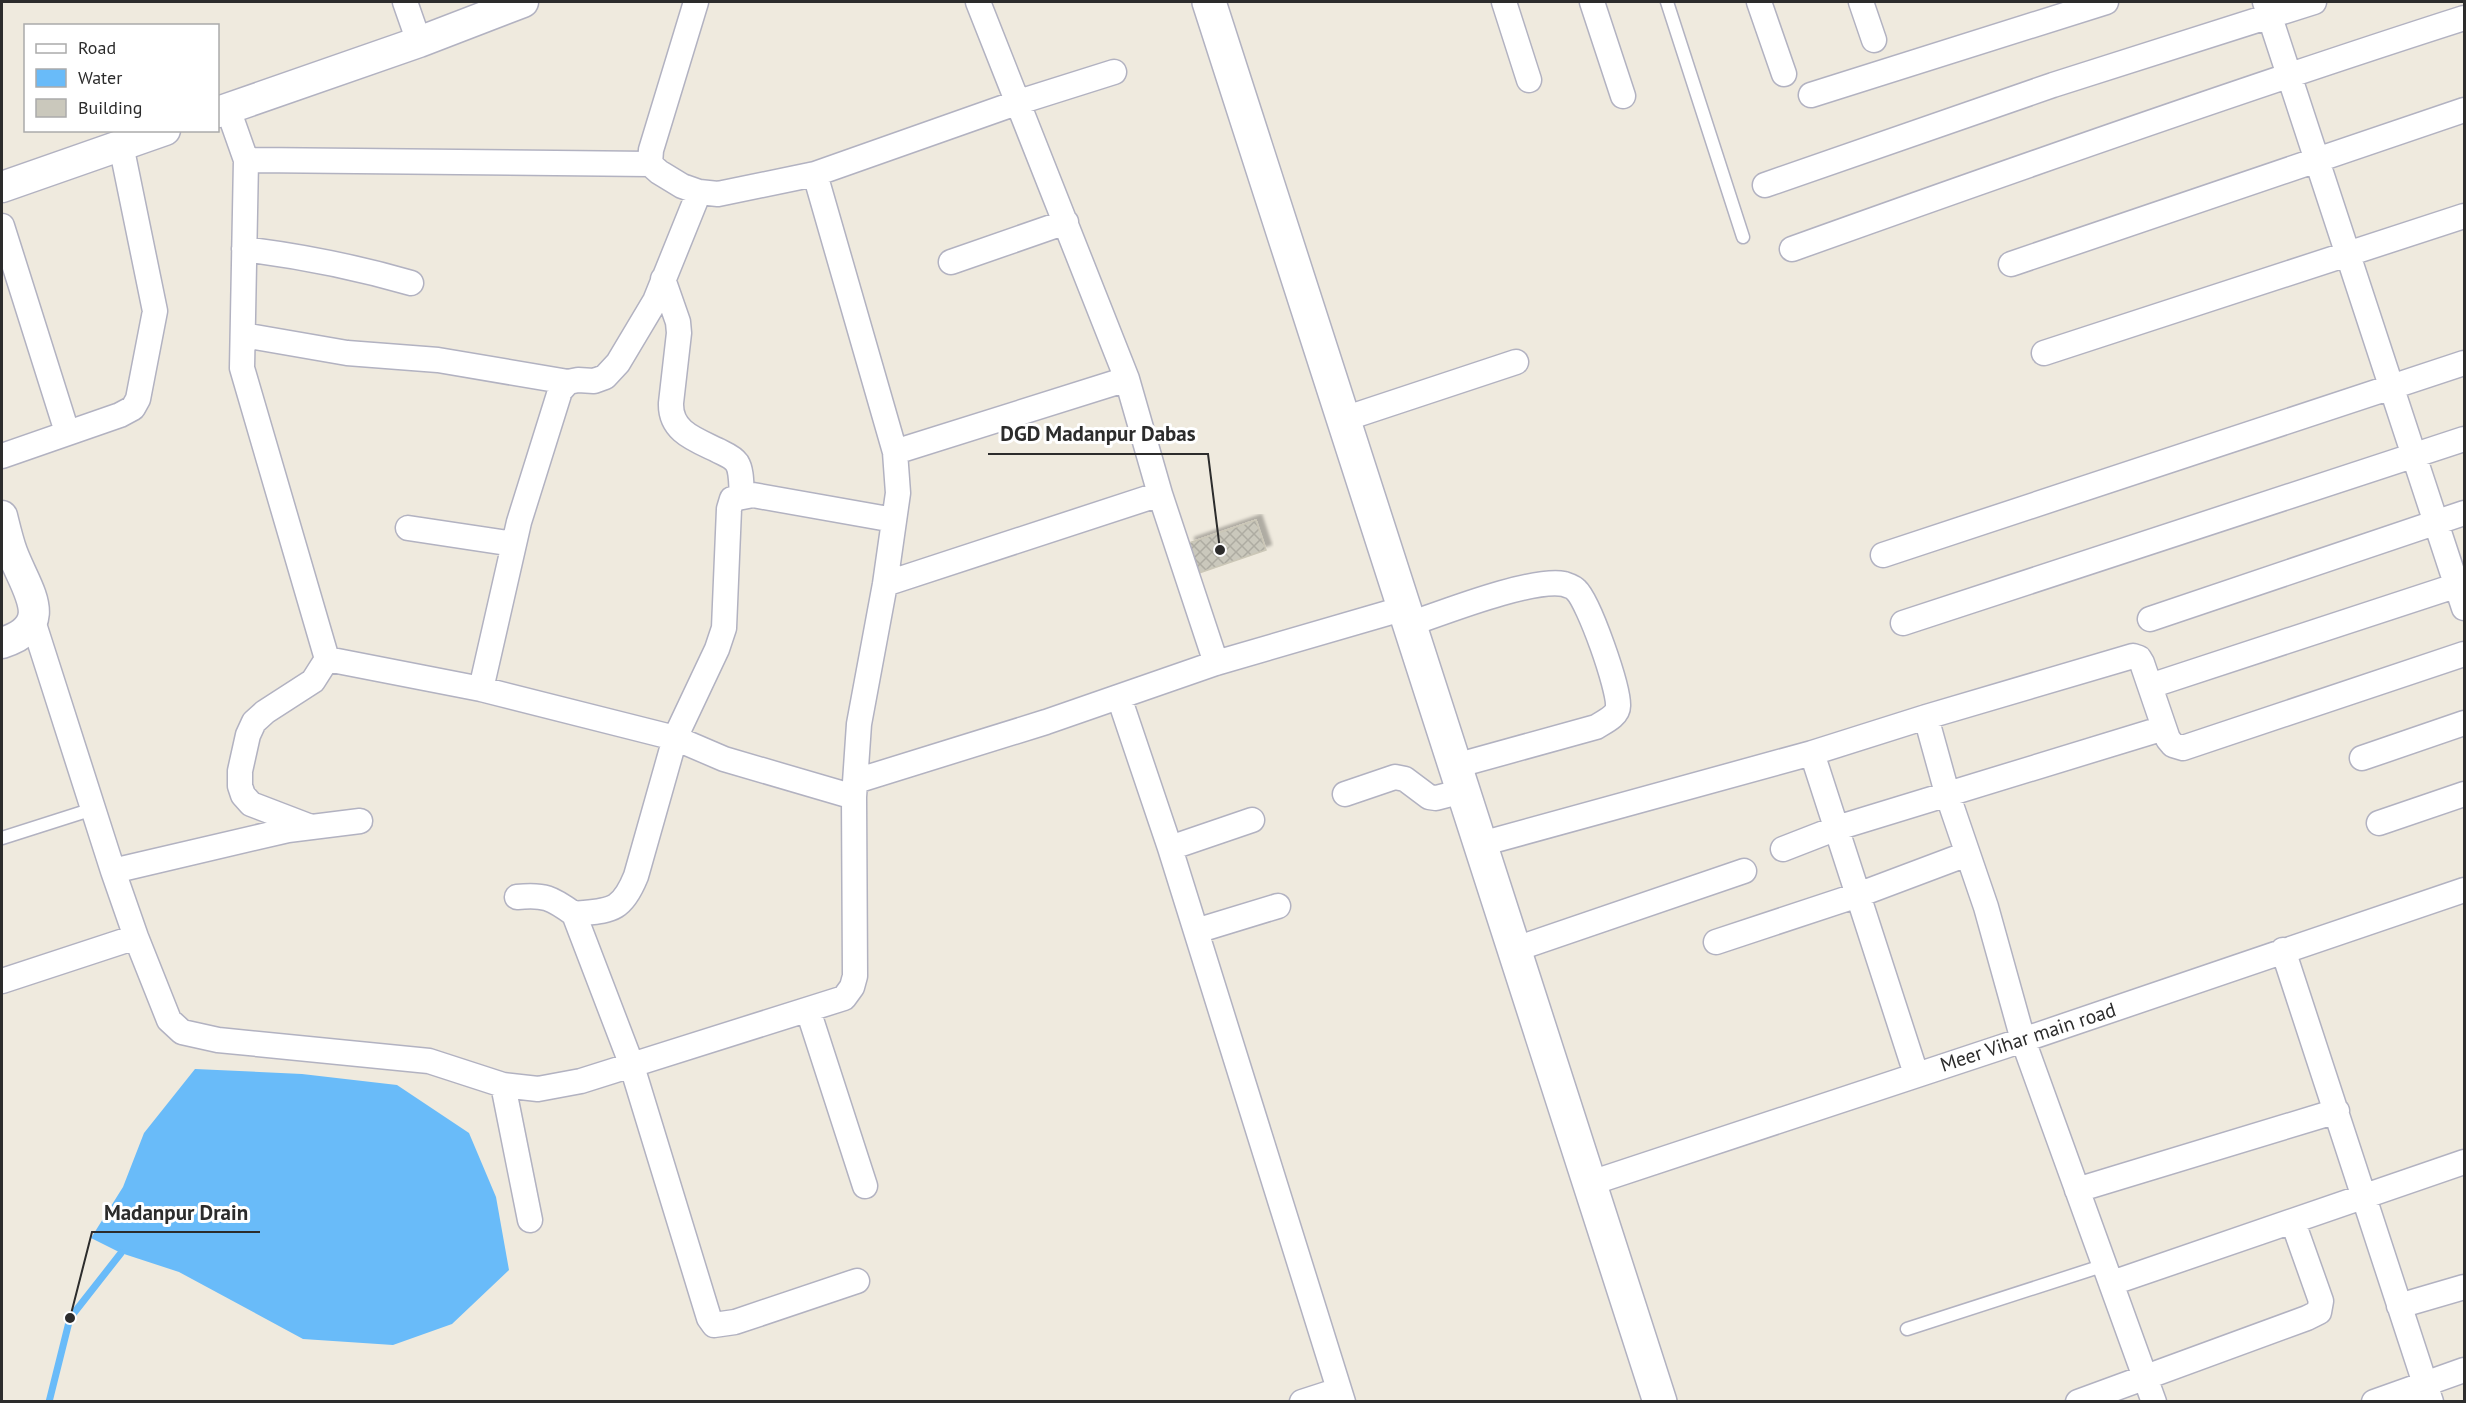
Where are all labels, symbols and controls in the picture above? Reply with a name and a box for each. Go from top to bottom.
legend [24,24,219,132]
text: Road [78,36,116,59]
text: Water [78,66,122,89]
text: Building [78,96,142,119]
callout: DGD Madanpur Dabas [988,415,1208,454]
text: DGD Madanpur Dabas [1000,420,1196,447]
street label: Meer Vihar main road [1937,996,2119,1078]
callout: Madanpur Drain [92,1193,260,1232]
text: Madanpur Drain [104,1199,248,1226]

